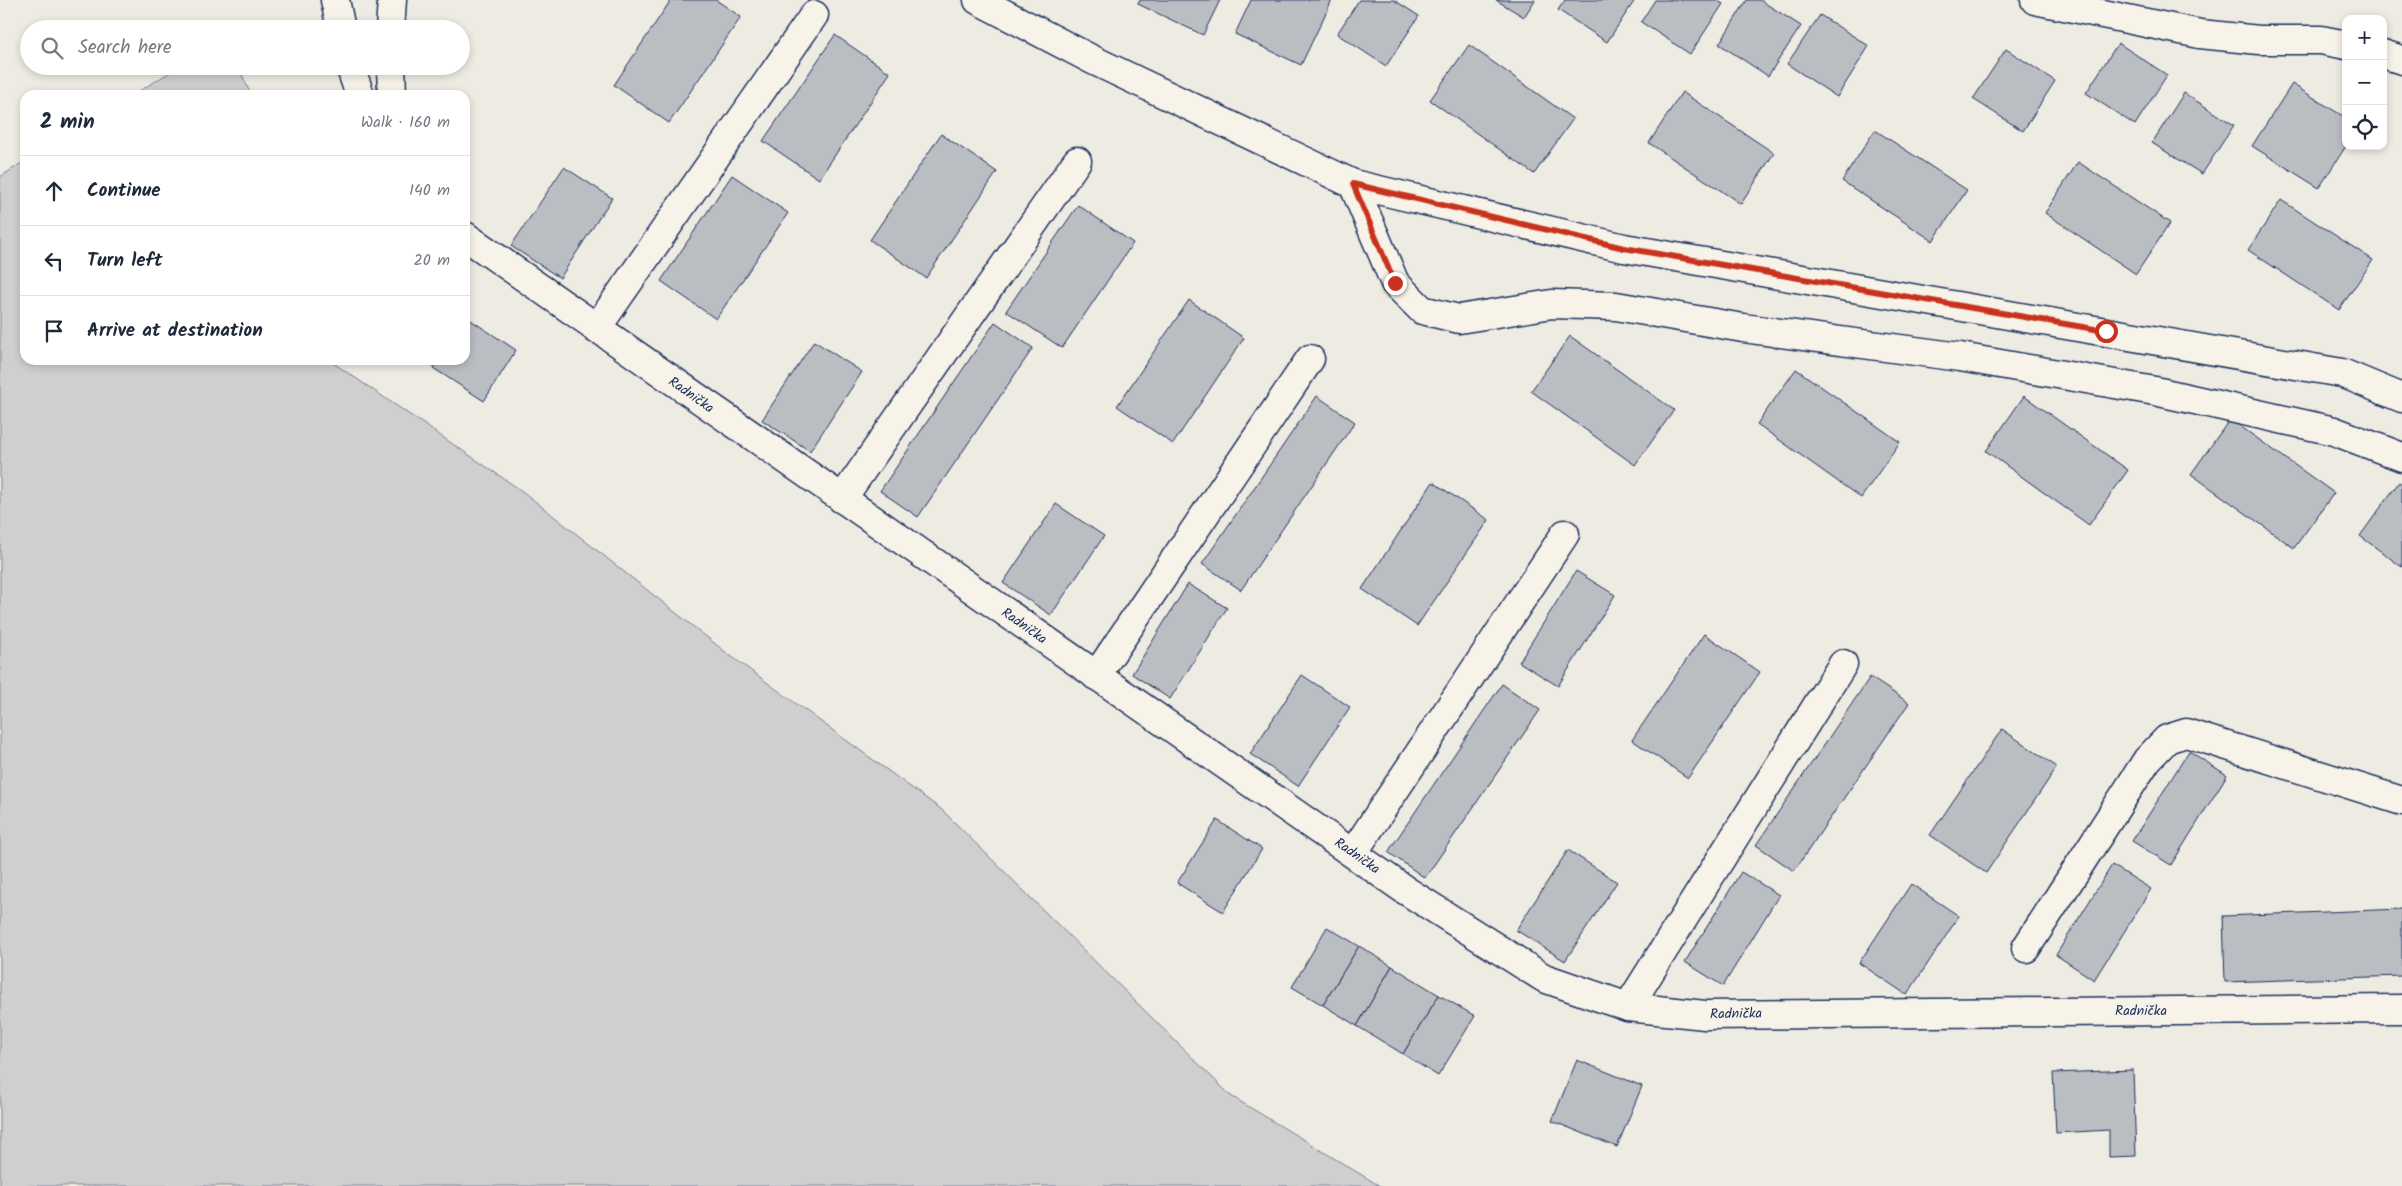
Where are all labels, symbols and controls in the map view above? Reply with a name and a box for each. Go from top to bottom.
map controls [2342,15,2387,150]
button: + [2342,15,2387,60]
search box [20,20,470,75]
text: Search here [78,33,172,63]
icon: search [38,34,66,62]
button: − [2342,60,2387,105]
button: locate [2342,105,2387,150]
text: 2 min [40,106,95,139]
text: Walk · 160 m [361,110,450,135]
text: Continue [87,176,160,206]
icon: ahead [40,177,68,205]
text: 140 m [409,178,450,203]
text: Turn left [87,246,162,276]
icon: left [40,247,68,275]
text: 20 m [414,248,450,273]
route end [1384,272,1407,295]
text: Arrive at destination [87,316,263,346]
icon: arrive [40,317,68,345]
route start [2095,320,2118,343]
street label: Radnička [663,371,719,419]
street label: Radnička [996,602,1052,650]
street label: Radnička [1329,832,1385,880]
street label: Radnička [2115,1000,2167,1022]
street label: Radnička [1710,1003,1762,1025]

